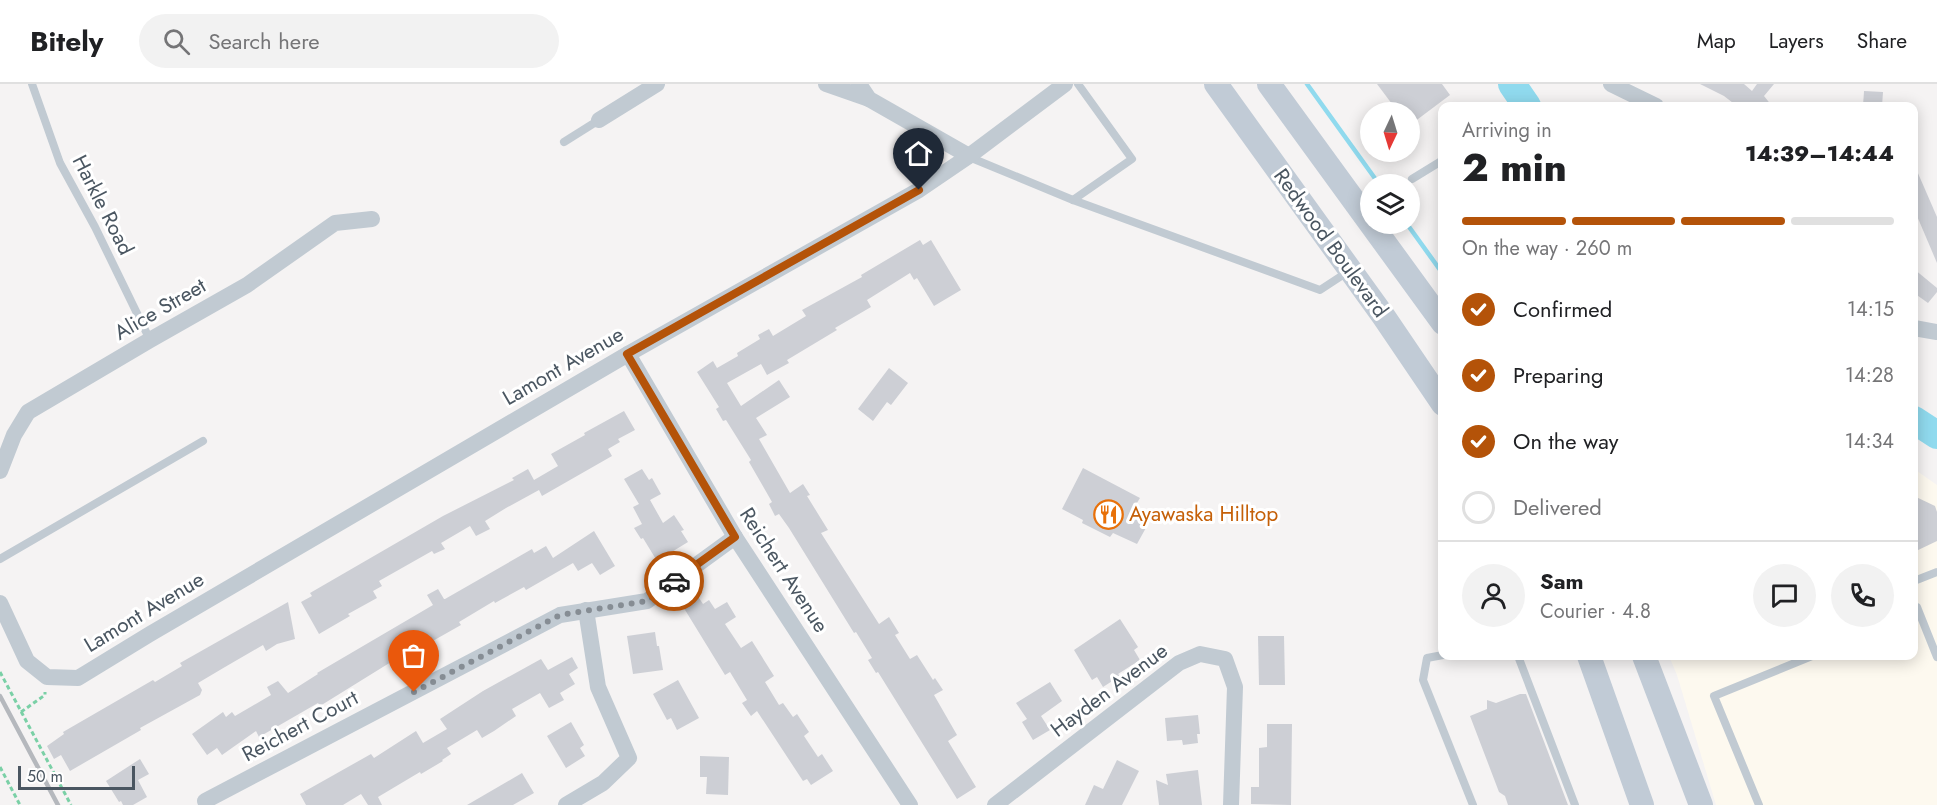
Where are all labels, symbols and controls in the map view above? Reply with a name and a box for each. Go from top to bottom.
search box [139,14,559,68]
text: Bitely [30,21,103,62]
icon: search [160,25,193,58]
text: Search here [208,25,320,57]
text: Map [1697,26,1736,56]
text: Layers [1769,26,1824,56]
text: Share [1857,26,1907,56]
north arrow [1360,102,1420,162]
map controls [1360,102,1420,234]
text: Arriving in [1462,116,1552,145]
pin [893,128,944,190]
icon: home [902,137,935,170]
text: 14:39–14:44 [1745,137,1894,169]
text: 2 min [1462,139,1567,196]
street label: Harkle Road [65,150,141,260]
street label: Redwood Boulevard [1267,162,1395,324]
button: layers [1360,174,1420,234]
text: On the way · 260 m [1462,234,1632,263]
street label: Alice Street [109,271,211,347]
icon: check [1462,293,1495,326]
text: Confirmed [1513,293,1612,325]
text: 14:15 [1847,295,1894,324]
street label: Lamont Avenue [497,319,629,413]
icon: check [1462,359,1495,392]
text: Preparing [1513,359,1604,391]
text: 14:28 [1845,361,1894,390]
icon: check [1462,425,1495,458]
text: On the way [1513,425,1618,457]
text: 14:34 [1845,427,1894,456]
text: Delivered [1513,491,1602,523]
restaurant icon: Ayawaska Hilltop [1092,498,1124,530]
place label: Ayawaska Hilltop [1129,499,1278,529]
street label: Reichert Avenue [732,501,836,639]
courier [644,551,704,611]
street label: Lamont Avenue [78,564,210,660]
button: person [1462,564,1525,627]
button: chat [1753,564,1816,627]
button: phone [1831,564,1894,627]
icon: car [658,565,691,598]
text: Sam [1540,565,1584,597]
text: Courier · 4.8 [1540,597,1651,626]
pin [388,630,439,692]
street label: Hayden Avenue [1044,636,1174,744]
icon: bag [397,639,430,672]
street label: Reichert Court [237,683,363,769]
scale bar [18,763,135,790]
text: 50 m [27,765,63,788]

